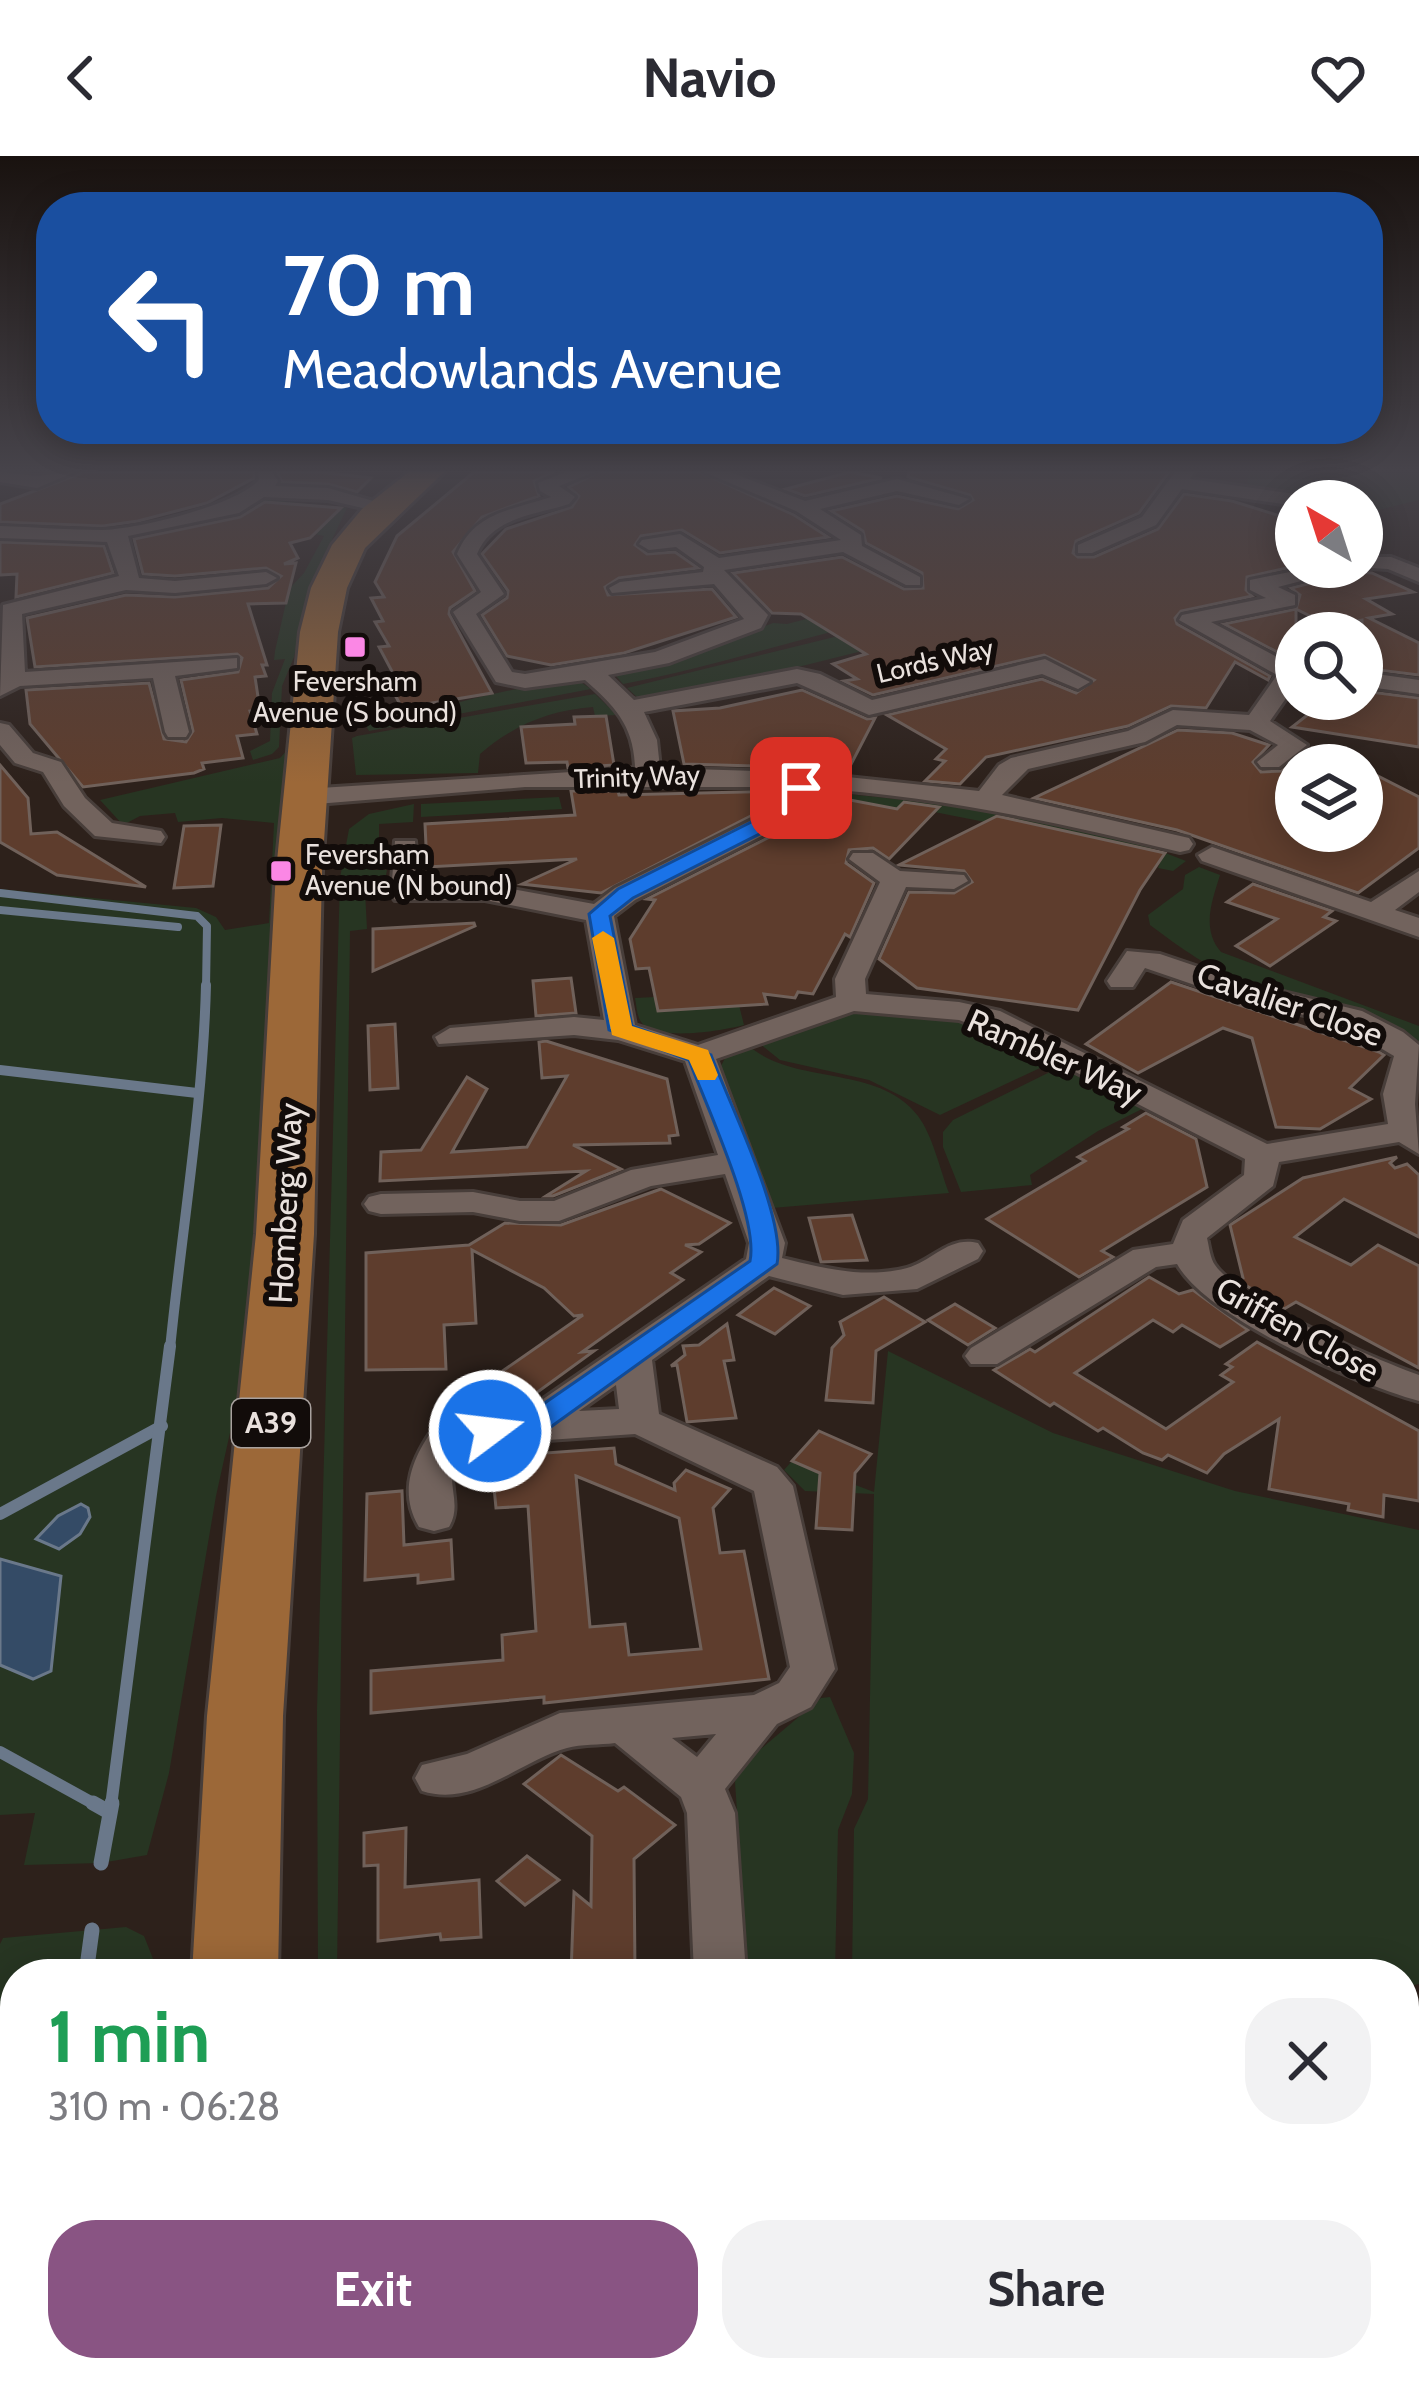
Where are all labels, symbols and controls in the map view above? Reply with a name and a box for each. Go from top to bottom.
icon: back [48,45,114,111]
text: Navio [642,45,777,111]
icon: heart [1305,45,1371,111]
text: 70 m [282,234,475,336]
icon: left [84,240,240,396]
text: Meadowlands Avenue [282,336,782,402]
north arrow [1275,480,1383,588]
map controls [1275,480,1383,852]
button: search [1275,612,1383,720]
street label: Lords Way [873,631,997,690]
marker: Feversham Avenue (S bound) [342,634,368,660]
place label: Feversham Avenue (S bound) [253,665,457,729]
pin [750,737,852,839]
button: layers [1275,744,1383,852]
icon: arrive [768,755,834,821]
street label: Trinity Way [573,758,701,795]
place label: Feversham Avenue (N bound) [305,838,512,902]
marker: Feversham Avenue (N bound) [268,858,294,884]
street label: Cavalier Close [1192,954,1388,1054]
street label: Rambler Way [961,1000,1149,1112]
street label: Homberg Way [260,1101,310,1304]
street label: Griffen Close [1209,1268,1387,1390]
position arrow [427,1368,553,1494]
road number: A39 [232,1399,310,1447]
text: 1 min [48,1993,210,2080]
button: close [1245,1998,1371,2124]
text: 310 m · 06:28 [48,2082,280,2130]
button: Exit [48,2220,698,2358]
button: Share [722,2220,1371,2358]

